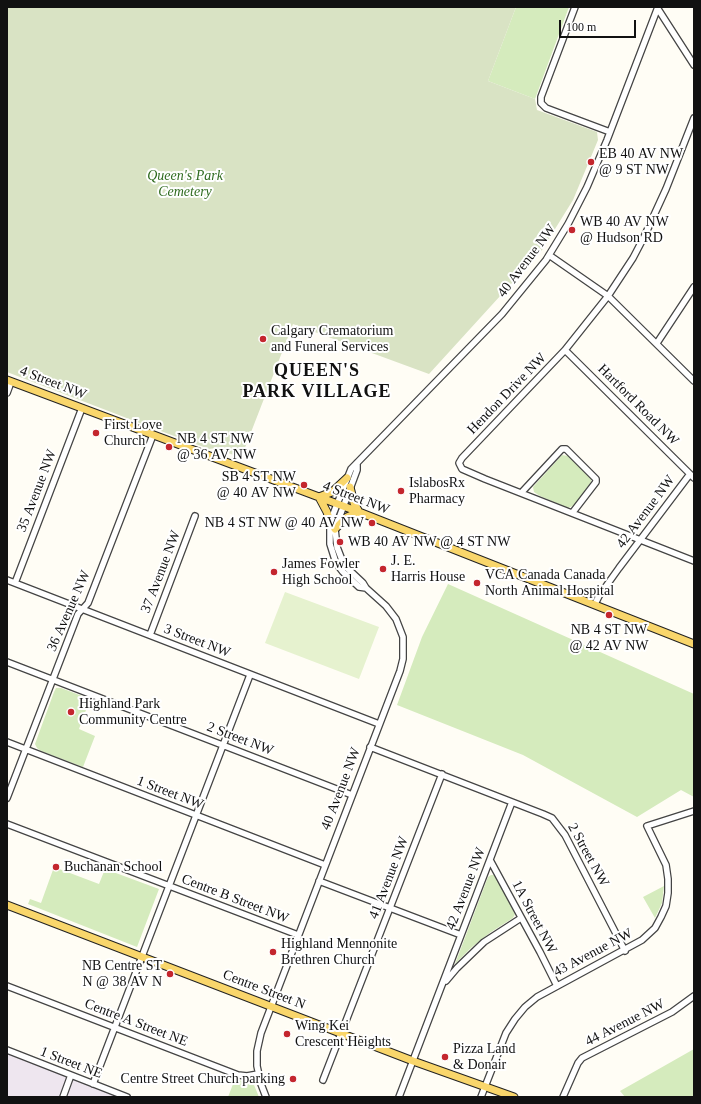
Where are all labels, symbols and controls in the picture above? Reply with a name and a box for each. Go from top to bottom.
scale bar [561,12,638,38]
text: 100 m [566,20,596,34]
place label: EB 40 AV NW @ 9 ST NW [599,146,683,178]
marker: EB 40 AV NW @ 9 ST NW [586,157,596,167]
park label: Queen's Park Cemetery [147,168,223,200]
place label: WB 40 AV NW @ Hudson RD [580,214,669,246]
street label: 40 Avenue NW [494,221,560,301]
marker: WB 40 AV NW @ Hudson RD [567,225,577,235]
place label: Calgary Crematorium and Funeral Services [271,323,393,356]
marker: Calgary Crematorium and Funeral Services [258,334,268,344]
street label: Hendon Drive NW [464,350,550,438]
district label: QUEEN'S PARK VILLAGE [242,360,392,402]
street label: Hartford Road NW [594,361,682,449]
street label: 4 Street NW [17,363,89,403]
place label: First Love Church [104,417,162,450]
marker: First Love Church [91,428,101,438]
place label: NB 4 ST NW @ 36 AV NW [177,431,256,464]
marker: NB 4 ST NW @ 36 AV NW [164,442,174,452]
street label: 35 Avenue NW [14,447,60,535]
place label: SB 4 ST NW @ 40 AV NW [217,469,296,502]
street label: 42 Avenue NW [613,472,679,552]
place label: IslabosRx Pharmacy [409,475,465,508]
street label: 4 Street NW [320,478,392,518]
marker: SB 4 ST NW @ 40 AV NW [299,480,309,490]
marker: IslabosRx Pharmacy [396,486,406,496]
place label: NB 4 ST NW @ 40 AV NW [205,515,364,531]
marker: NB 4 ST NW @ 40 AV NW [367,518,377,528]
street label: 37 Avenue NW [138,528,184,616]
place label: WB 40 AV NW @ 4 ST NW [348,534,510,550]
marker: WB 40 AV NW @ 4 ST NW [335,537,345,547]
place label: J. E. Harris House [391,553,465,586]
place label: James Fowler High School [282,556,359,588]
marker: J. E. Harris House [378,564,388,574]
marker: James Fowler High School [269,567,279,577]
place label: VCA Canada Canada North Animal Hospital [485,567,614,600]
street label: 36 Avenue NW [44,568,94,654]
marker: VCA Canada Canada North Animal Hospital [472,578,482,588]
marker: NB 4 ST NW @ 42 AV NW [604,610,614,620]
street label: 3 Street NW [161,621,233,661]
place label: NB 4 ST NW @ 42 AV NW [569,622,649,654]
place label: Highland Park Community Centre [79,696,187,728]
marker: Highland Park Community Centre [66,707,76,717]
street label: 2 Street NW [204,719,276,759]
street label: 40 Avenue NW [318,745,364,833]
street label: 1 Street NW [134,773,206,813]
street label: 2 Street NW [564,820,612,890]
street label: 41 Avenue NW [366,834,412,922]
street label: 42 Avenue NW [443,845,489,933]
place label: Buchanan School [64,859,162,875]
marker: Buchanan School [51,862,61,872]
street label: Centre B Street NW [179,871,291,927]
street label: 1A Street NW [508,878,560,956]
street label: 43 Avenue NW [551,925,635,981]
place label: Highland Mennonite Brethren Church [281,936,397,968]
marker: Highland Mennonite Brethren Church [268,947,278,957]
place label: NB Centre ST N @ 38 AV N [82,958,162,990]
street label: Centre Street N [220,967,308,1013]
marker: NB Centre ST N @ 38 AV N [165,969,175,979]
street label: Centre A Street NE [82,996,190,1050]
street label: 44 Avenue NW [583,996,667,1050]
place label: Wing Kei Crescent Heights [295,1018,391,1050]
marker: Wing Kei Crescent Heights [282,1029,292,1039]
place label: Pizza Land & Donair [453,1041,516,1074]
street label: 1 Street NE [38,1043,104,1083]
marker: Pizza Land & Donair [440,1052,450,1062]
place label: Centre Street Church parking [121,1071,285,1087]
marker: Centre Street Church parking [288,1074,298,1084]

